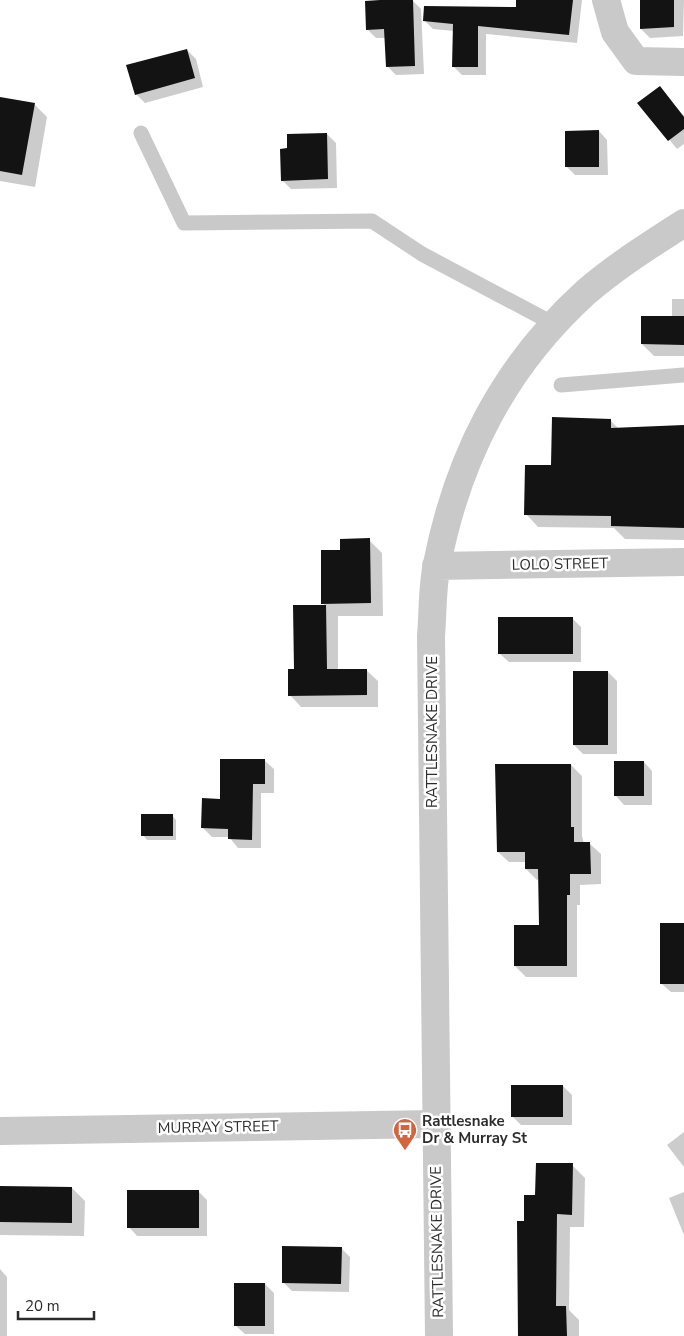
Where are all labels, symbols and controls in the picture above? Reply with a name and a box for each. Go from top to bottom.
street label: LOLO STREET [512,553,608,575]
street label: RATTLESNAKE DRIVE [422,656,442,808]
place label: Rattlesnake Dr & Murray St [422,1111,527,1148]
street label: MURRAY STREET [157,1116,279,1138]
bus stop icon: Rattlesnake Dr & Murray St [392,1117,418,1151]
street label: RATTLESNAKE DRIVE [426,1166,448,1318]
scale bar [18,1288,94,1320]
text: 20 m [25,1296,60,1316]

